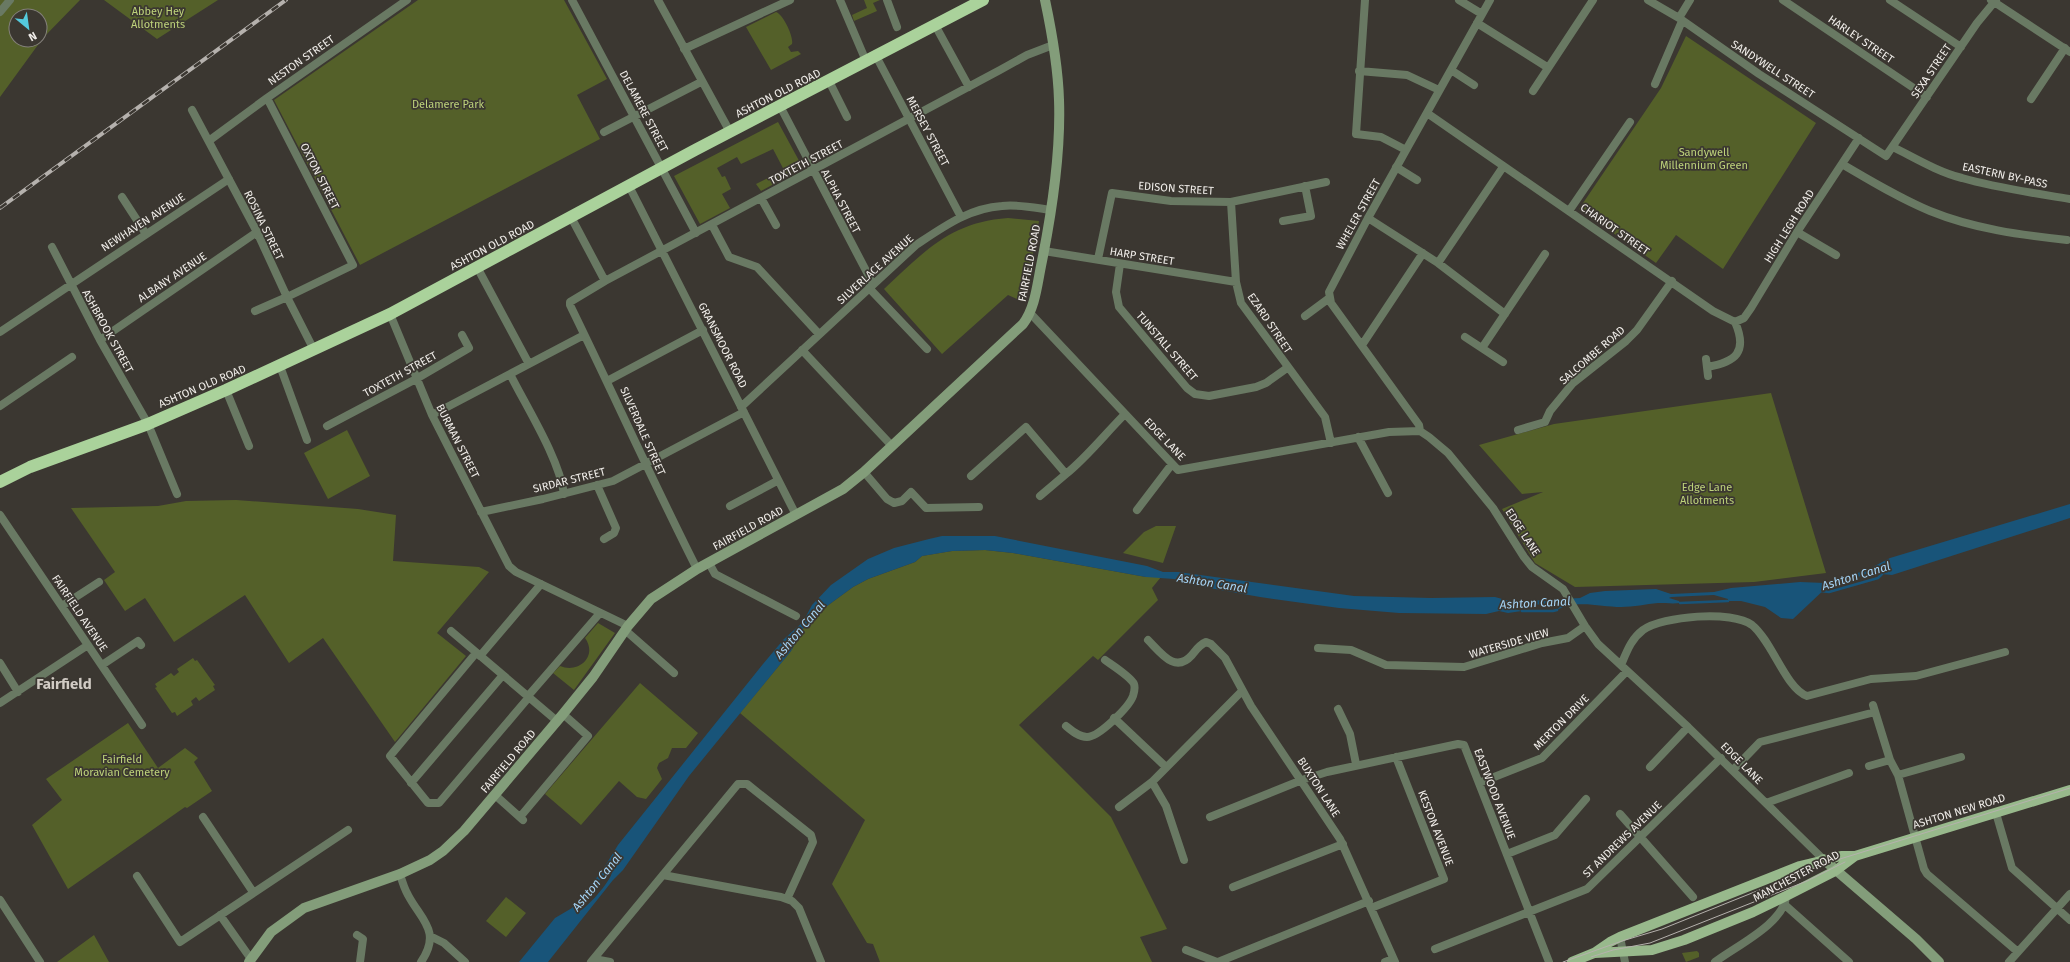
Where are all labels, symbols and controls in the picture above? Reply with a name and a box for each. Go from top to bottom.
park label: Abbey Hey Allotments [131,5,185,31]
north arrow [8,8,48,48]
street label: HARLEY STREET [1825,13,1896,66]
text: N [26,29,39,44]
street label: NESTON STREET [266,33,337,88]
street label: SANDYWELL STREET [1729,38,1817,101]
street label: SEXA STREET [1909,41,1954,101]
street label: ASHTON OLD ROAD [734,66,823,120]
street label: DELAMERE STREET [617,68,671,154]
street label: MERSEY STREET [904,94,952,169]
park label: Delamere Park [412,98,484,111]
street label: TOXTETH STREET [767,137,846,187]
street label: OXTON STREET [297,141,342,212]
park label: Sandywell Millennium Green [1660,146,1748,172]
street label: EASTERN BY-PASS [1961,160,2049,191]
street label: ALPHA STREET [818,167,863,236]
street label: WHELER STREET [1334,176,1383,252]
street label: EDISON STREET [1138,179,1215,198]
street label: HIGH LEGH ROAD [1762,187,1817,265]
street label: ROSINA STREET [241,188,286,262]
street label: NEWHAVEN AVENUE [99,190,188,254]
street label: CHARIOT STREET [1578,201,1652,258]
street label: ASHTON OLD ROAD [448,218,537,273]
street label: FAIRFIELD ROAD [1016,223,1043,303]
street label: SILVERLACE AVENUE [835,232,916,307]
street label: HARP STREET [1109,245,1175,268]
street label: ALBANY AVENUE [135,250,209,305]
street label: ASHBROOK STREET [79,287,136,375]
street label: EZARD STREET [1245,291,1295,356]
street label: GRANSMOOR ROAD [695,300,750,390]
street label: TUNSTALL STREET [1133,309,1200,384]
street label: SALCOMBE ROAD [1557,324,1628,387]
street label: TOXTETH STREET [361,349,439,400]
street label: ASHTON OLD ROAD [157,362,248,411]
street label: SILVERDALE STREET [617,385,668,478]
street label: BURMAN STREET [433,402,482,481]
street label: EDGE LANE [1141,415,1188,463]
street label: SIRDAR STREET [532,465,607,496]
park label: Edge Lane Allotments [1680,481,1734,507]
street label: FAIRFIELD ROAD [711,504,786,553]
street label: EDGE LANE [1502,506,1543,559]
water label: Ashton Canal [1819,559,1892,593]
water label: Ashton Canal [1175,570,1248,595]
street label: FAIRFIELD AVENUE [49,572,110,654]
water label: Ashton Canal [1498,594,1571,612]
water label: Ashton Canal [771,598,828,662]
street label: WATERSIDE VIEW [1468,626,1551,661]
district label: Fairfield [36,675,92,693]
street label: MERTON DRIVE [1531,692,1592,753]
street label: FAIRFIELD ROAD [478,727,539,796]
street label: EDGE LANE [1718,740,1765,787]
street label: EASTWOOD AVENUE [1471,747,1518,842]
park label: Fairfield Moravian Cemetery [74,753,170,779]
street label: BUXTON LANE [1295,755,1343,820]
street label: KESTON AVENUE [1415,788,1456,868]
street label: ASHTON NEW ROAD [1911,791,2007,832]
street label: ST ANDREWS AVENUE [1580,798,1665,880]
street label: MANCHESTER ROAD [1751,848,1842,905]
water label: Ashton Canal [569,850,625,915]

